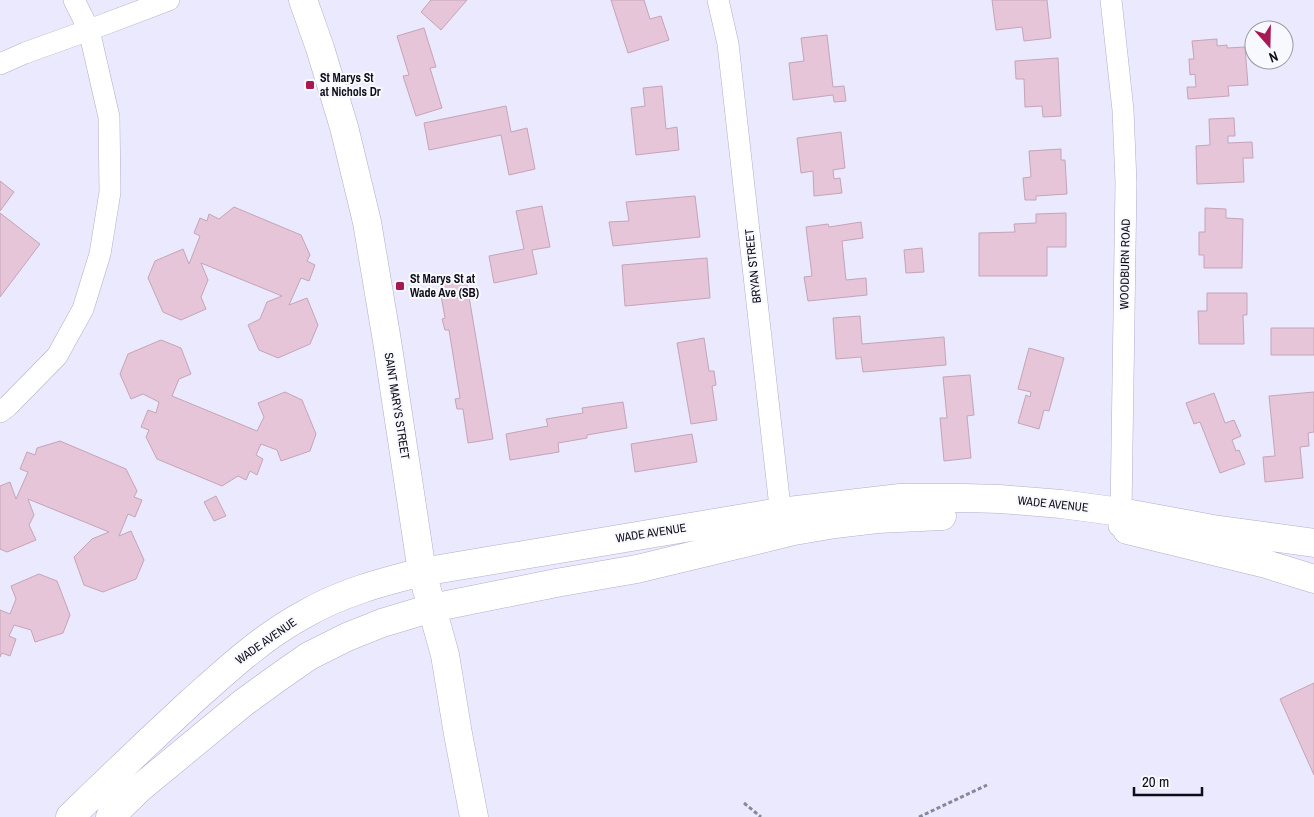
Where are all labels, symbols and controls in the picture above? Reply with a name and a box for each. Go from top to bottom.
north arrow [1244,20,1294,70]
text: N [1266,47,1280,67]
place label: St Marys St at Nichols Dr [320,70,381,100]
marker: St Marys St at Nichols Dr [304,79,316,91]
street label: WOODBURN ROAD [1116,218,1134,310]
street label: BRYAN STREET [741,228,765,304]
place label: St Marys St at Wade Ave (SB) [410,271,479,301]
marker: St Marys St at Wade Ave (SB) [394,280,406,292]
street label: SAINT MARYS STREET [381,351,413,461]
street label: WADE AVENUE [1017,492,1089,516]
street label: WADE AVENUE [615,520,687,546]
street label: WADE AVENUE [232,614,300,668]
scale bar [1134,764,1202,796]
text: 20 m [1142,771,1169,792]

